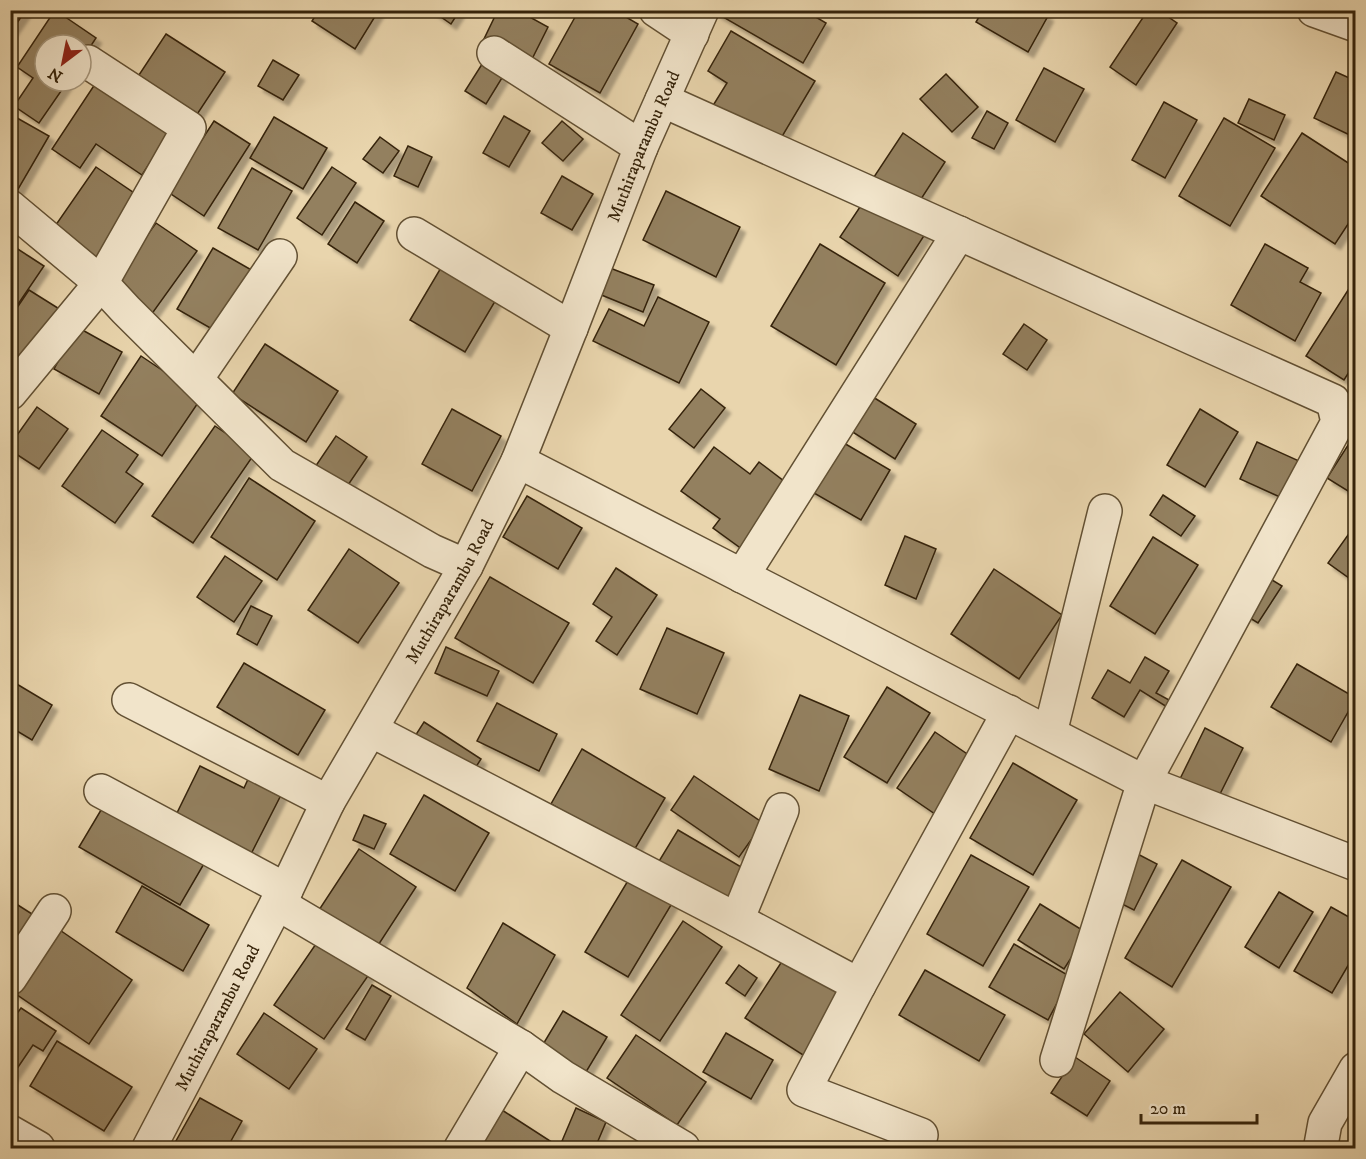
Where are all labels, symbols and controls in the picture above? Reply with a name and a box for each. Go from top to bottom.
north arrow [33,33,93,93]
text: N [45,63,66,87]
street label: Muthiraparambu Road [603,68,685,225]
street label: Muthiraparambu Road [401,516,499,668]
street label: Muthiraparambu Road [171,941,265,1095]
scale bar [1141,1087,1256,1125]
text: 20 m [1150,1098,1186,1120]

